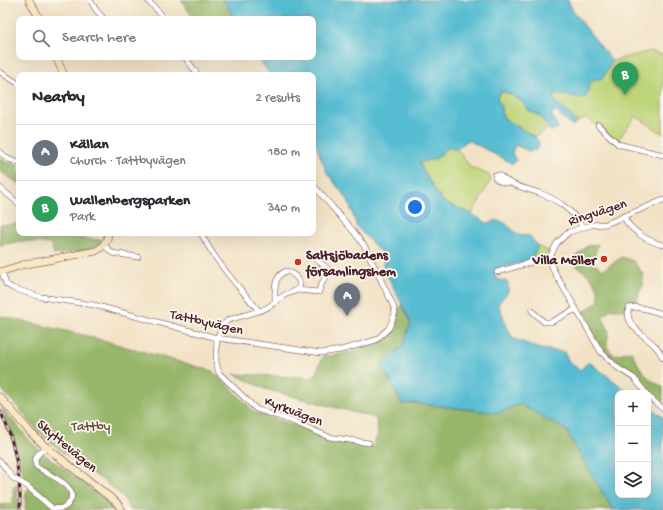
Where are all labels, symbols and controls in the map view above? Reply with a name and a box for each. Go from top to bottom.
search box [16,16,316,60]
icon: search [30,27,52,49]
text: Search here [62,29,136,47]
pin: B [612,62,638,95]
text: Nearby [32,88,85,108]
text: 2 results [255,91,300,106]
text: Källan [70,136,109,154]
text: A [41,145,49,160]
text: 180 m [268,145,300,160]
text: Church · Tattbyvägen [70,154,186,169]
text: Wallenbergsparken [70,192,190,210]
street label: Ringvägen [566,196,630,231]
your location [405,197,425,217]
text: B [42,201,48,216]
text: 340 m [267,201,300,216]
text: Park [70,210,95,225]
place label: Saltsjöbadens församlingshem [305,248,396,281]
place label: Villa Möller [532,253,598,270]
marker: Villa Möller [599,254,609,264]
marker: Saltsjöbadens församlingshem [293,257,303,267]
pin: A [334,283,360,316]
street label: Tattbyvägen [167,307,245,340]
map controls [615,390,651,498]
button: + [615,390,651,426]
street label: Kyrkvägen [261,393,325,431]
street label: Skyttevägen [33,417,100,477]
park label: Tattby [71,419,111,436]
button: − [615,426,651,462]
button: layers [615,462,651,498]

